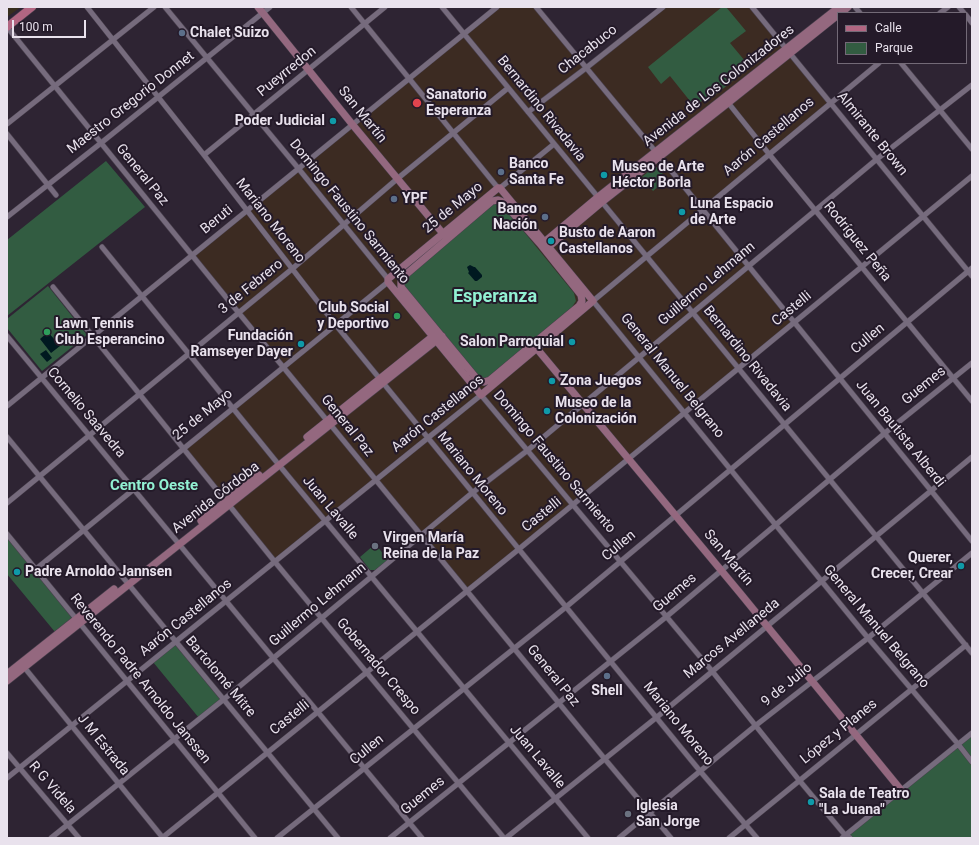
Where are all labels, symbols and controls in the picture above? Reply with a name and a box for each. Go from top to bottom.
scale bar [14,12,88,38]
legend [837,12,967,64]
text: 100 m [19,20,53,34]
text: Calle [875,21,902,35]
street label: Chacabuco [555,22,621,78]
street label: Avenida de Los Colonizadores [640,22,798,150]
place label: Chalet Suizo [190,25,269,41]
marker: Chalet Suizo [177,28,187,38]
text: Parque [875,41,913,55]
street label: Pueyrredon [254,43,320,101]
street label: Maestro Gregorio Donnet [64,48,198,158]
street label: Bernardino Rivadavia [493,53,589,165]
street label: San Martín [334,83,390,147]
place label: Sanatorio Esperanza [426,87,491,120]
street label: Almirante Brown [833,89,911,179]
street label: Aarón Castellanos [720,94,818,180]
marker: Sanatorio Esperanza [411,97,423,109]
place label: Poder Judicial [235,113,325,129]
marker: Poder Judicial [328,116,338,126]
street label: Domingo Faustino Sarmiento [285,136,413,288]
street label: General Paz [112,141,172,209]
place label: Banco Santa Fe [509,156,564,188]
place label: Museo de Arte Héctor Borla [612,159,704,192]
marker: Banco Santa Fe [496,167,506,177]
marker: Museo de Arte Héctor Borla [599,170,609,180]
street label: Mariano Moreno [232,175,308,267]
street label: 25 de Mayo [420,179,486,237]
place label: YPF [402,191,427,207]
marker: YPF [389,194,399,204]
place label: Luna Espacio de Arte [690,196,773,228]
street label: Rodríguez Peña [820,199,894,285]
place label: Banco Nación [493,201,537,234]
street label: Beruti [197,202,237,238]
marker: Luna Espacio de Arte [677,207,687,217]
marker: Banco Nación [540,212,550,222]
place label: Busto de Aaron Castellanos [559,225,655,258]
marker: Busto de Aaron Castellanos [546,236,556,246]
street label: Guillermo Lehmann [655,239,759,329]
street label: 3 de Febrero [216,256,286,318]
district label: Esperanza [453,286,537,308]
street label: Castelli [769,288,815,330]
place label: Club Social y Deportivo [317,300,389,332]
street label: Bernardino Rivadavia [699,303,795,415]
street label: General Manuel Belgrano [616,310,728,442]
marker: Club Social y Deportivo [392,311,402,321]
place label: Lawn Tennis Club Esperancino [55,316,165,348]
street label: Cullen [848,320,888,358]
marker: Lawn Tennis Club Esperancino [42,327,52,337]
place label: Fundación Ramseyer Dayer [190,328,293,360]
place label: Salon Parroquial [460,334,564,350]
marker: Salon Parroquial [567,337,577,347]
marker: Fundación Ramseyer Dayer [296,339,306,349]
street label: Guemes [899,363,949,409]
street label: Cornelio Saavedra [43,364,129,462]
street label: Aarón Castellanos [388,372,488,456]
place label: Zona Juegos [560,373,641,389]
marker: Zona Juegos [547,376,557,386]
street label: Juan Bautista Alberdi [852,377,948,491]
street label: 25 de Mayo [170,386,236,444]
street label: Domingo Faustino Sarmiento [489,387,619,537]
street label: General Paz [317,392,377,460]
place label: Museo de la Colonización [555,395,637,428]
marker: Museo de la Colonización [542,406,552,416]
street label: Mariano Moreno [433,429,511,519]
street label: Avenida Córdoba [169,459,263,537]
street label: Juan Lavalle [299,473,361,543]
district label: Centro Oeste [110,477,198,495]
street label: Castelli [519,494,565,536]
street label: Cullen [599,527,639,565]
street label: San Martín [700,527,756,589]
place label: Virgen María Reina de la Paz [383,530,479,562]
marker: Virgen María Reina de la Paz [370,541,380,551]
place label: Querer, Crecer, Crear [871,550,953,582]
street label: Guillermo Lehmann [266,560,370,650]
marker: Querer, Crecer, Crear [956,561,966,571]
street label: General Manuel Belgrano [819,562,933,692]
place label: Padre Arnoldo Jannsen [25,564,172,580]
marker: Padre Arnoldo Jannsen [12,567,22,577]
street label: Guemes [650,570,700,616]
street label: Aarón Castellanos [136,576,236,660]
street label: Reverendo Padre Arnoldo Janssen [66,591,214,767]
street label: Marcos Avellaneda [681,595,783,683]
street label: Gobernador Crespo [333,615,423,719]
street label: Bartolomé Mitre [181,633,259,721]
street label: General Paz [523,642,583,710]
street label: 9 de Julio [758,659,816,711]
marker: Shell [602,671,612,681]
street label: Mariano Moreno [639,679,717,769]
place label: Shell [591,683,623,699]
street label: López y Planes [797,696,881,768]
street label: Castelli [267,697,313,739]
street label: J M Estrada [73,711,133,779]
street label: Juan Lavalle [506,722,568,792]
street label: Cullen [347,731,387,769]
street label: R G Videla [25,758,79,818]
street label: Guemes [398,773,448,819]
place label: Sala de Teatro "La Juana" [819,786,909,818]
marker: Sala de Teatro "La Juana" [806,797,816,807]
place label: Iglesia San Jorge [636,798,700,830]
marker: Iglesia San Jorge [623,809,633,819]

